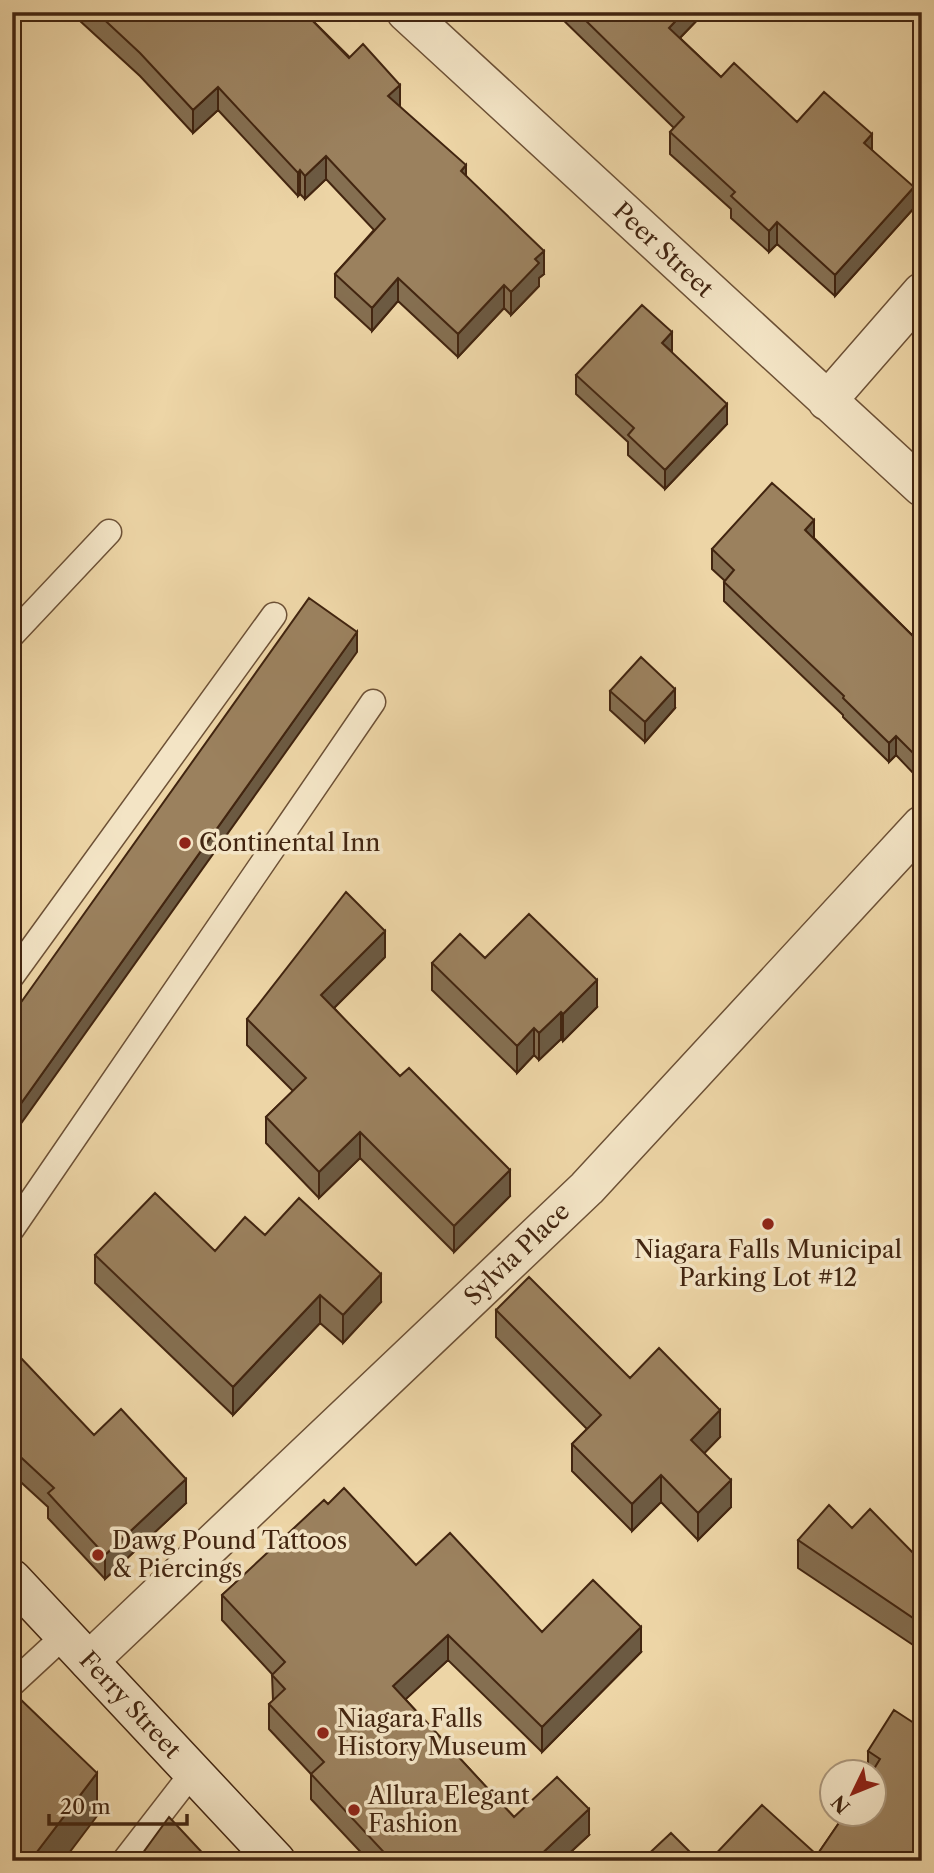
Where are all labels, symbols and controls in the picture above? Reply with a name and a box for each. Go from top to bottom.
street label: Peer Street [607,196,720,304]
place label: Continental Inn [199,828,380,857]
marker: Continental Inn [177,835,193,851]
street label: Sylvia Place [458,1196,575,1311]
marker: Niagara Falls Municipal Parking Lot #12 [760,1216,776,1232]
place label: Niagara Falls Municipal Parking Lot #12 [634,1235,902,1292]
place label: Dawg Pound Tattoos & Piercings [112,1526,347,1583]
marker: Dawg Pound Tattoos & Piercings [90,1547,106,1563]
street label: Ferry Street [74,1645,187,1764]
place label: Niagara Falls History Museum [337,1704,527,1761]
marker: Niagara Falls History Museum [315,1725,331,1741]
north arrow [818,1758,888,1828]
place label: Allura Elegant Fashion [367,1781,530,1838]
scale bar [49,1782,187,1826]
text: N [827,1790,855,1818]
text: 20 m [60,1794,111,1819]
marker: Allura Elegant Fashion [346,1802,362,1818]

